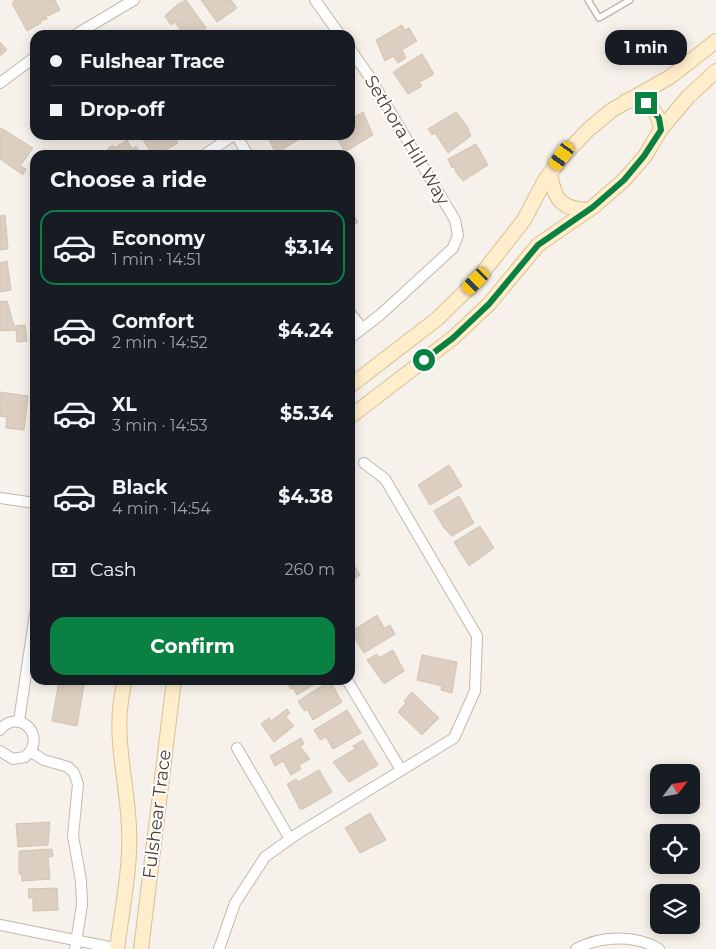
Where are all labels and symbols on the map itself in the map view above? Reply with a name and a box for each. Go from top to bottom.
callout: 1 min [605,31,687,66]
street label: Sethora Hill Way [360,71,455,209]
route end [635,92,657,114]
car [547,139,576,173]
car [460,265,491,297]
route start [413,349,435,371]
street label: Fulshear Trace [138,748,176,880]
north arrow [650,764,700,814]

